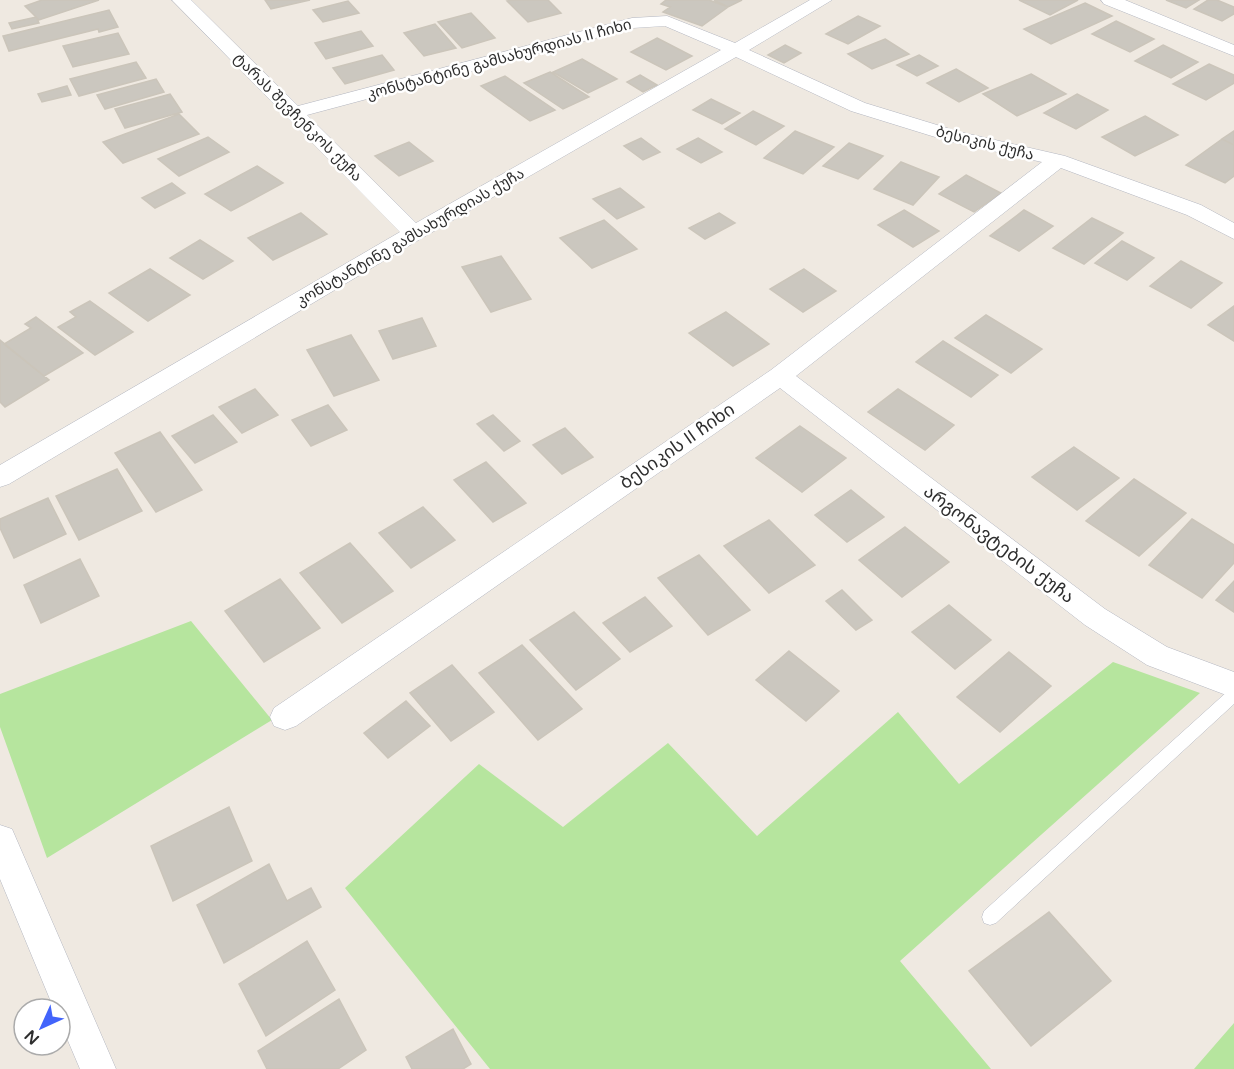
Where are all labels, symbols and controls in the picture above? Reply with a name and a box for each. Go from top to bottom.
street label: კონსტანტინე გამსახურდიას II ჩიხი [365,15,633,103]
street label: ტარას შევჩენკოს ქუჩა [230,49,366,185]
street label: ბესიკის ქუჩა [934,122,1036,164]
street label: კონსტანტინე გამსახურდიას ქუჩა [293,164,527,310]
street label: ბესიკის II ჩიხი [615,398,739,494]
street label: არგონავტების ქუჩა [919,480,1079,608]
north arrow [12,997,72,1057]
text: N [20,1025,44,1049]

